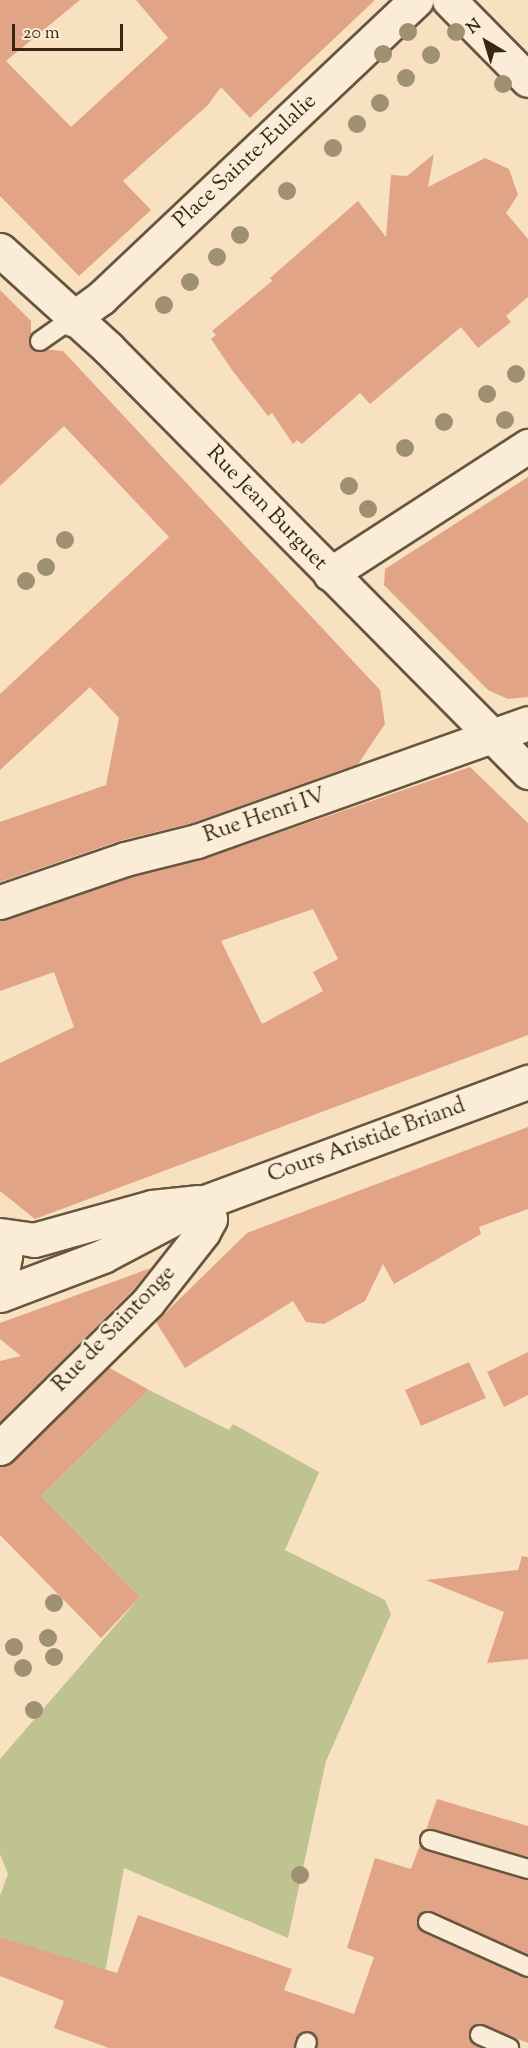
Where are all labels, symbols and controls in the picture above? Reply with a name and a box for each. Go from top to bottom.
scale bar [15,12,126,50]
north arrow [456,12,516,72]
text: N [462,14,487,40]
text: 20 m [23,21,60,47]
street label: Place Sainte-Eulalie [169,89,323,235]
street label: Rue Jean Burguet [200,441,332,577]
street label: Rue Henri IV [200,784,330,850]
street label: Cours Aristide Briand [265,1094,469,1190]
street label: Rue de Saintonge [48,1261,182,1399]

